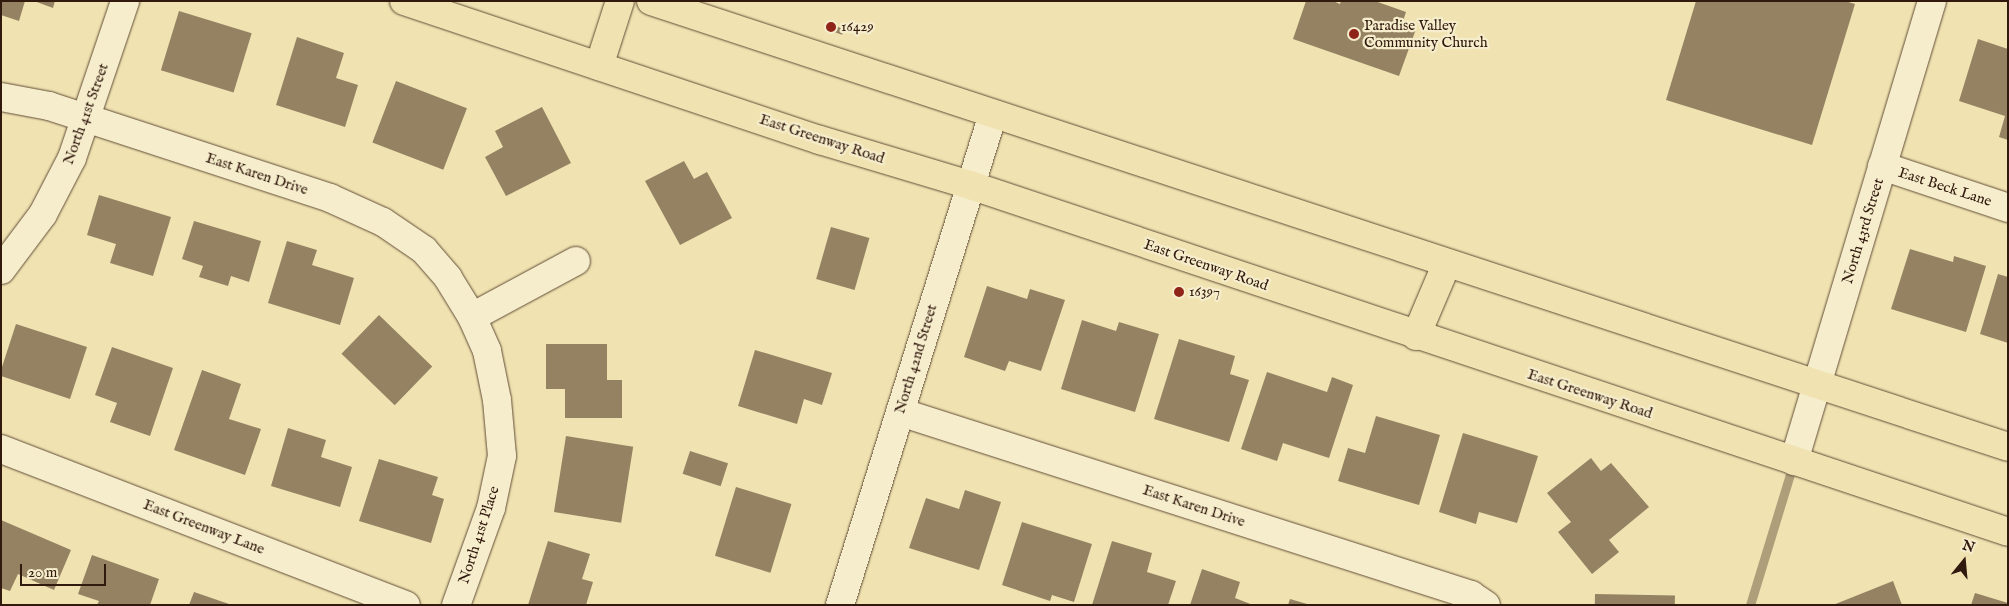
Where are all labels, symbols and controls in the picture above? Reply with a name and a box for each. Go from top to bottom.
place label: Paradise Valley Community Church [1364,16,1488,51]
place label: 16429 [841,18,874,36]
marker: 16429 [825,21,837,33]
marker: Paradise Valley Community Church [1348,28,1360,40]
street label: North 41st Street [59,61,113,167]
street label: East Greenway Road [757,110,887,168]
street label: East Karen Drive [204,149,310,199]
street label: East Beck Lane [1896,163,1994,211]
street label: North 43rd Street [1838,176,1888,286]
street label: East Greenway Road [1141,235,1271,295]
place label: 16397 [1189,283,1220,301]
marker: 16397 [1173,286,1185,298]
street label: North 42nd Street [891,302,941,416]
street label: East Greenway Road [1525,365,1655,423]
street label: East Karen Drive [1141,481,1247,531]
street label: North 41st Place [455,484,503,586]
street label: East Greenway Lane [141,496,267,558]
north arrow [1939,536,1989,586]
text: N [1960,536,1977,557]
scale bar [22,554,109,586]
text: 20 m [28,563,57,582]

